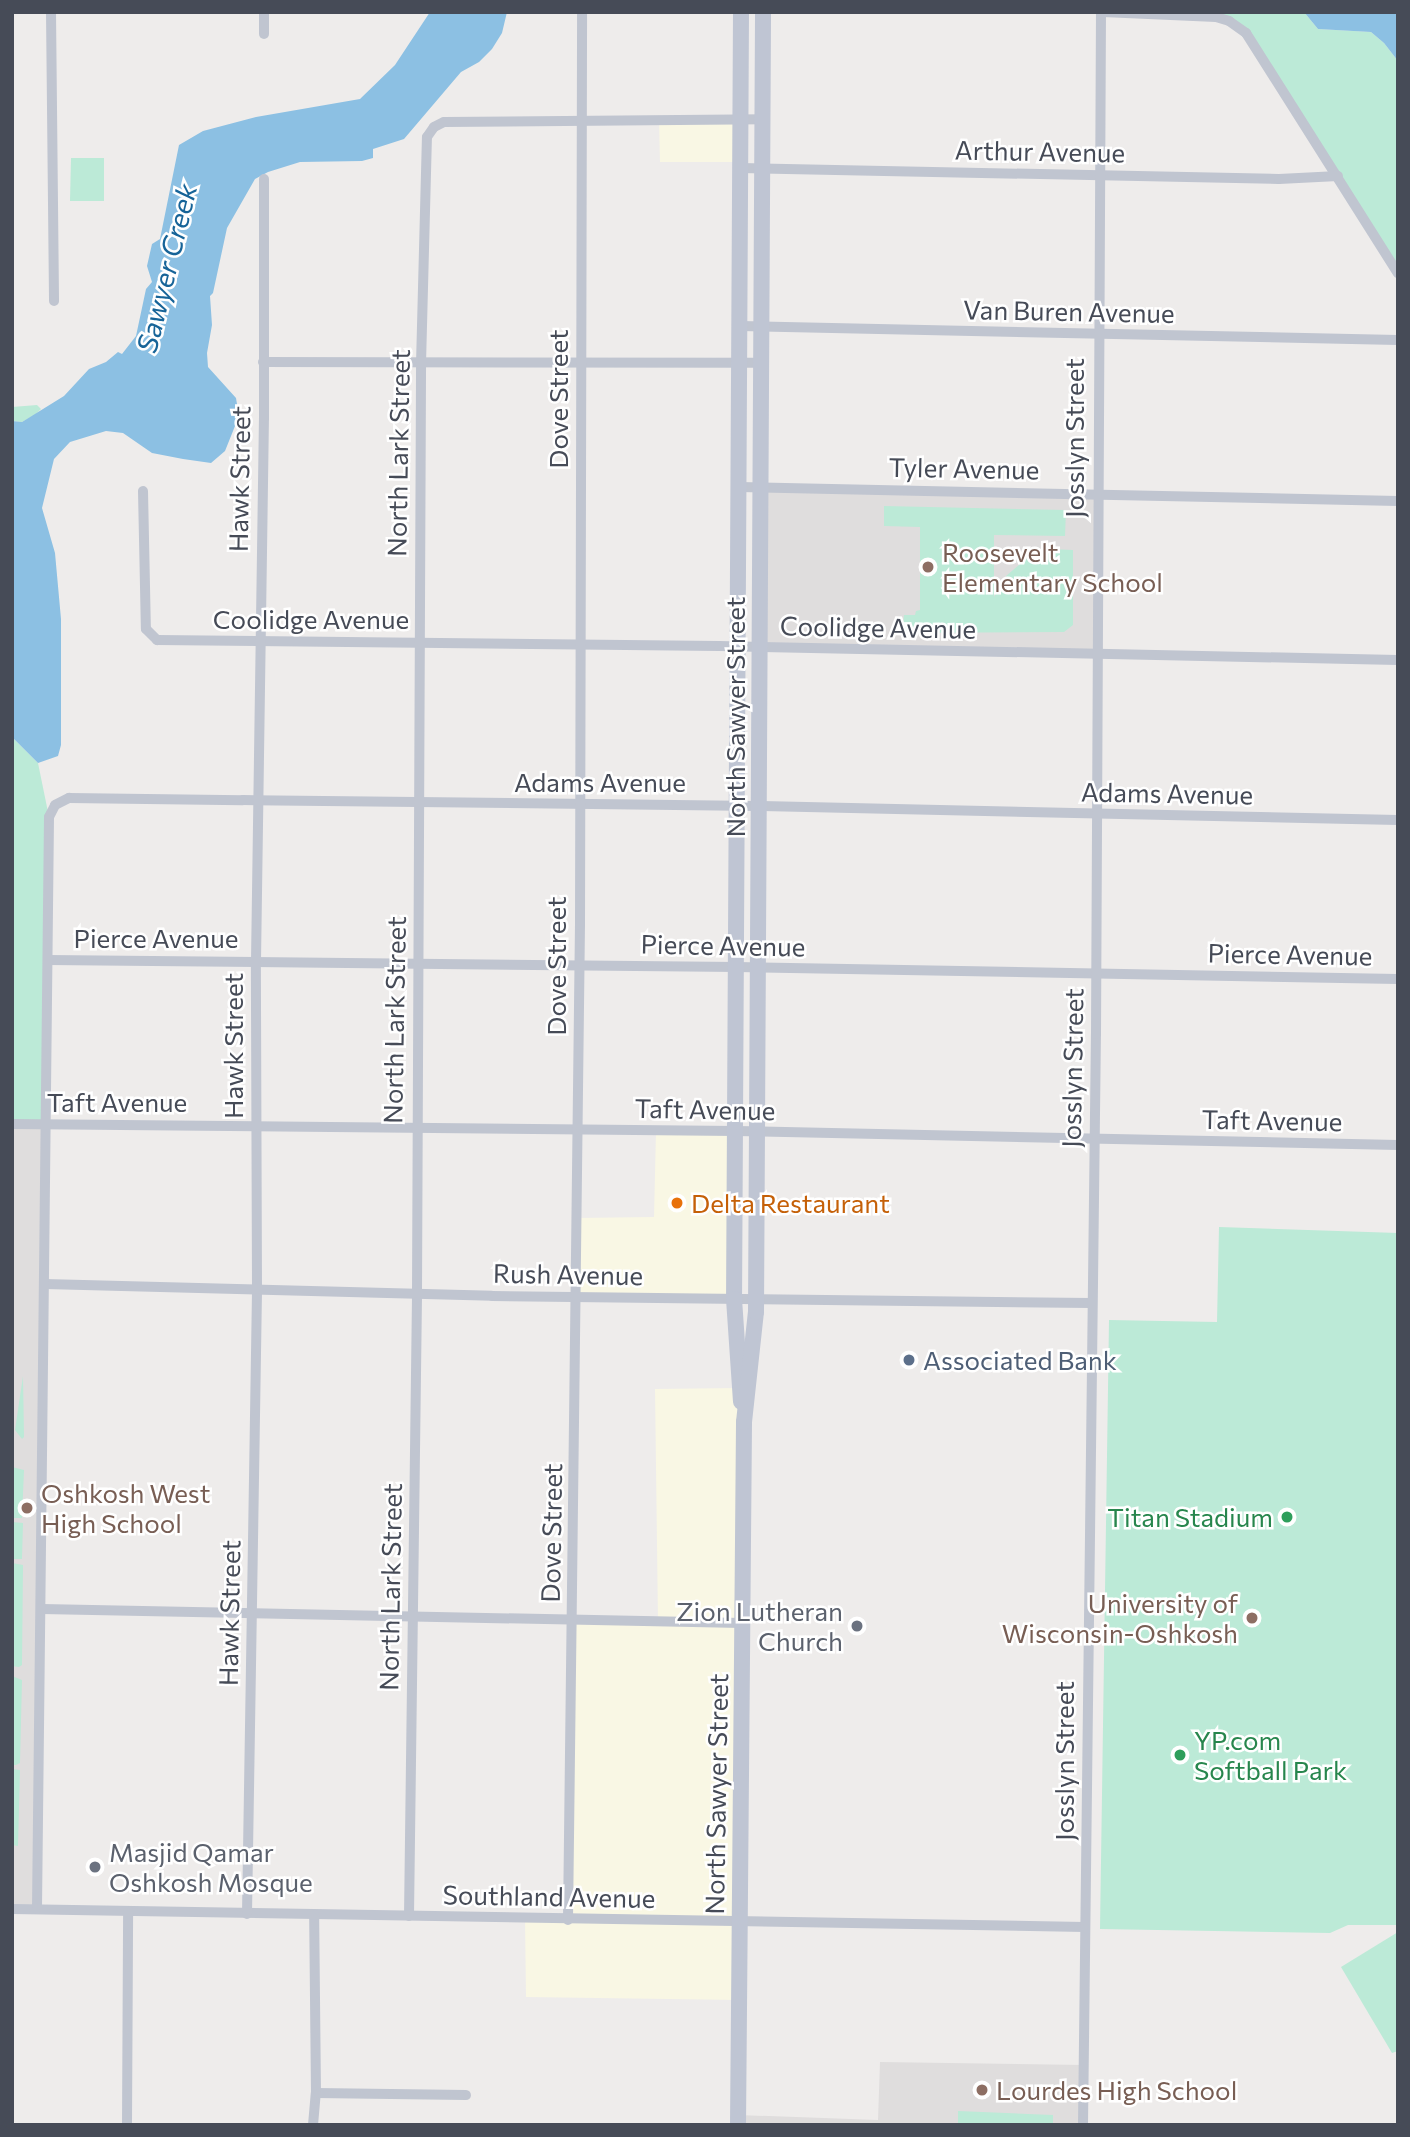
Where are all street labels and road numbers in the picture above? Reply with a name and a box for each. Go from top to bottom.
street label: Arthur Avenue [955,134,1125,168]
street label: Van Buren Avenue [963,294,1175,328]
street label: Dove Street [542,329,574,469]
street label: North Lark Street [381,349,415,557]
street label: Josslyn Street [1058,358,1090,518]
street label: Hawk Street [222,406,256,552]
street label: Tyler Avenue [888,451,1040,485]
street label: North Sawyer Street [719,597,751,837]
street label: Coolidge Avenue [213,603,409,635]
street label: Coolidge Avenue [780,610,976,644]
street label: Adams Avenue [514,766,686,798]
street label: Adams Avenue [1081,776,1253,810]
street label: Dove Street [540,896,572,1036]
street label: North Lark Street [377,916,411,1124]
street label: Pierce Avenue [74,922,238,954]
street label: Pierce Avenue [640,928,806,962]
street label: Pierce Avenue [1207,937,1373,971]
street label: Hawk Street [217,973,249,1119]
street label: Josslyn Street [1055,988,1089,1148]
street label: Taft Avenue [47,1086,187,1118]
street label: Taft Avenue [634,1092,776,1126]
street label: Taft Avenue [1201,1103,1343,1137]
street label: Rush Avenue [493,1257,643,1291]
street label: Dove Street [534,1463,568,1603]
street label: North Lark Street [373,1483,407,1691]
street label: Hawk Street [212,1540,246,1686]
street label: North Sawyer Street [698,1673,734,1915]
street label: Josslyn Street [1048,1681,1080,1841]
street label: Southland Avenue [442,1879,656,1913]

